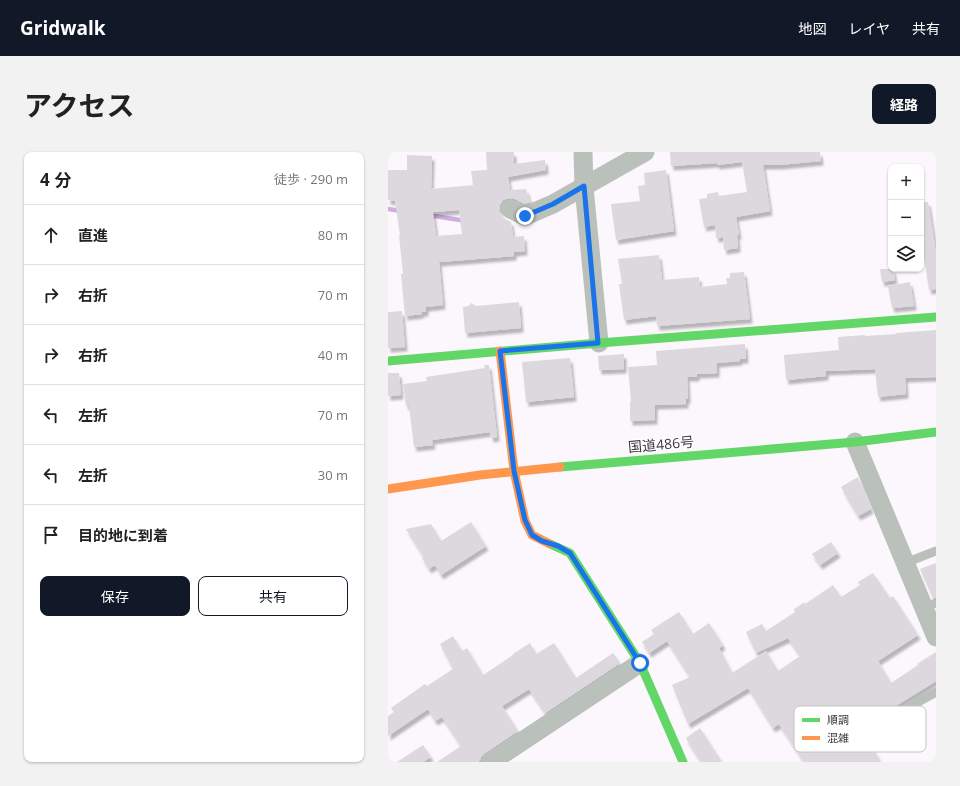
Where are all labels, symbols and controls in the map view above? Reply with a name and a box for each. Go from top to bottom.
text: Gridwalk [20,15,106,41]
text: 地図 [798,19,826,38]
text: レイヤ [848,19,890,38]
text: 共有 [912,19,940,38]
button: 経路 [872,84,936,124]
text: アクセス [24,86,135,124]
map controls [888,164,924,272]
button: + [888,164,924,200]
text: 4 分 [40,168,71,191]
text: 徒歩 · 290 m [274,170,348,188]
button: − [888,200,924,236]
route end [516,207,534,225]
icon: ahead [40,224,62,246]
text: 直進 [78,225,108,245]
text: 80 m [318,226,348,244]
button: layers [888,236,924,272]
icon: right [40,284,62,306]
text: 右折 [78,285,108,305]
text: 70 m [318,286,348,304]
icon: right [40,344,62,366]
text: 右折 [78,345,108,365]
text: 40 m [318,346,348,364]
icon: left [40,404,62,426]
text: 左折 [78,405,108,425]
text: 70 m [318,406,348,424]
street label: 国道486号 [627,432,695,456]
icon: left [40,464,62,486]
text: 左折 [78,465,108,485]
text: 30 m [318,466,348,484]
icon: arrive [40,524,62,546]
text: 目的地に到着 [78,525,168,545]
button: 保存 [40,576,190,616]
button: 共有 [198,576,348,616]
route start [631,654,649,672]
legend [794,706,926,752]
text: 順調 [827,712,849,727]
text: 混雑 [827,730,849,745]

